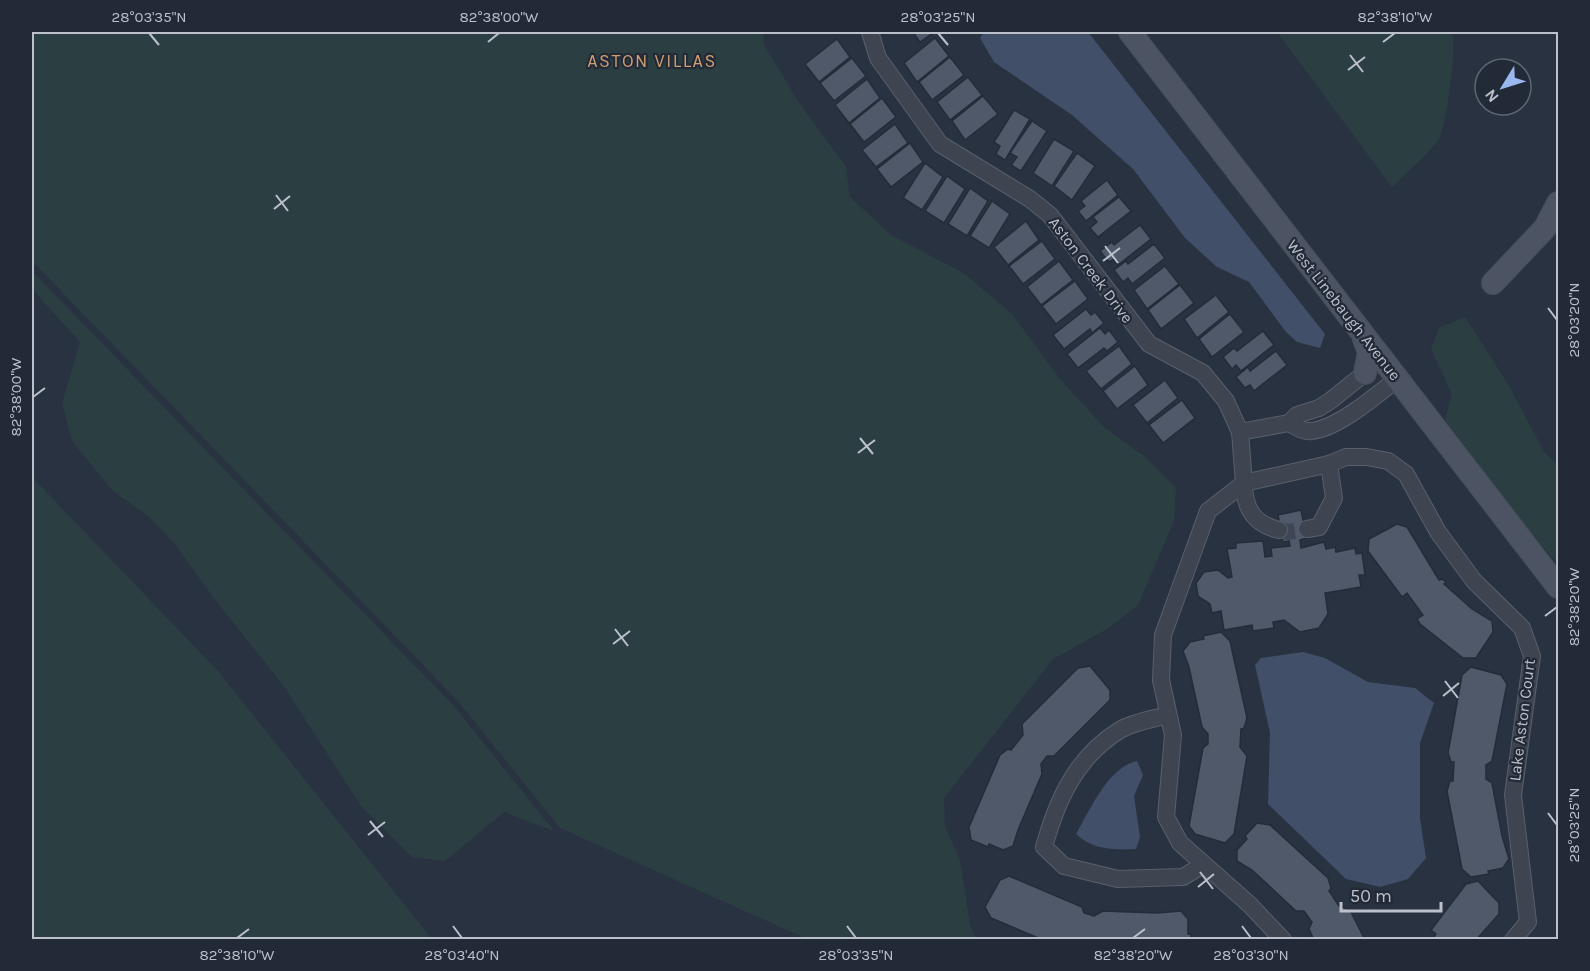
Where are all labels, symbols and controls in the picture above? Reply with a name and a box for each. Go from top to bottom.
text: 28°03'35"N [112,8,186,26]
text: 82°38'00"W [460,8,539,26]
text: 28°03'25"N [901,8,975,26]
text: 82°38'10"W [1358,8,1433,26]
district label: ASTON VILLAS [587,50,717,72]
north arrow [1473,57,1533,117]
text: N [1481,86,1503,106]
street label: Aston Creek Drive [1045,213,1137,327]
street label: West Linebaugh Avenue [1283,236,1405,384]
text: 28°03'20"N [1565,282,1583,358]
text: 82°38'00"W [7,357,25,436]
text: 82°38'20"W [1565,567,1583,646]
street label: Lake Aston Court [1505,658,1539,782]
text: 28°03'25"N [1565,788,1583,862]
scale bar [1341,875,1442,913]
text: 50 m [1350,885,1392,907]
text: 82°38'10"W [200,946,275,964]
text: 28°03'40"N [425,946,499,964]
text: 28°03'35"N [819,946,893,964]
text: 82°38'20"W [1094,946,1173,964]
text: 28°03'30"N [1213,946,1289,964]

